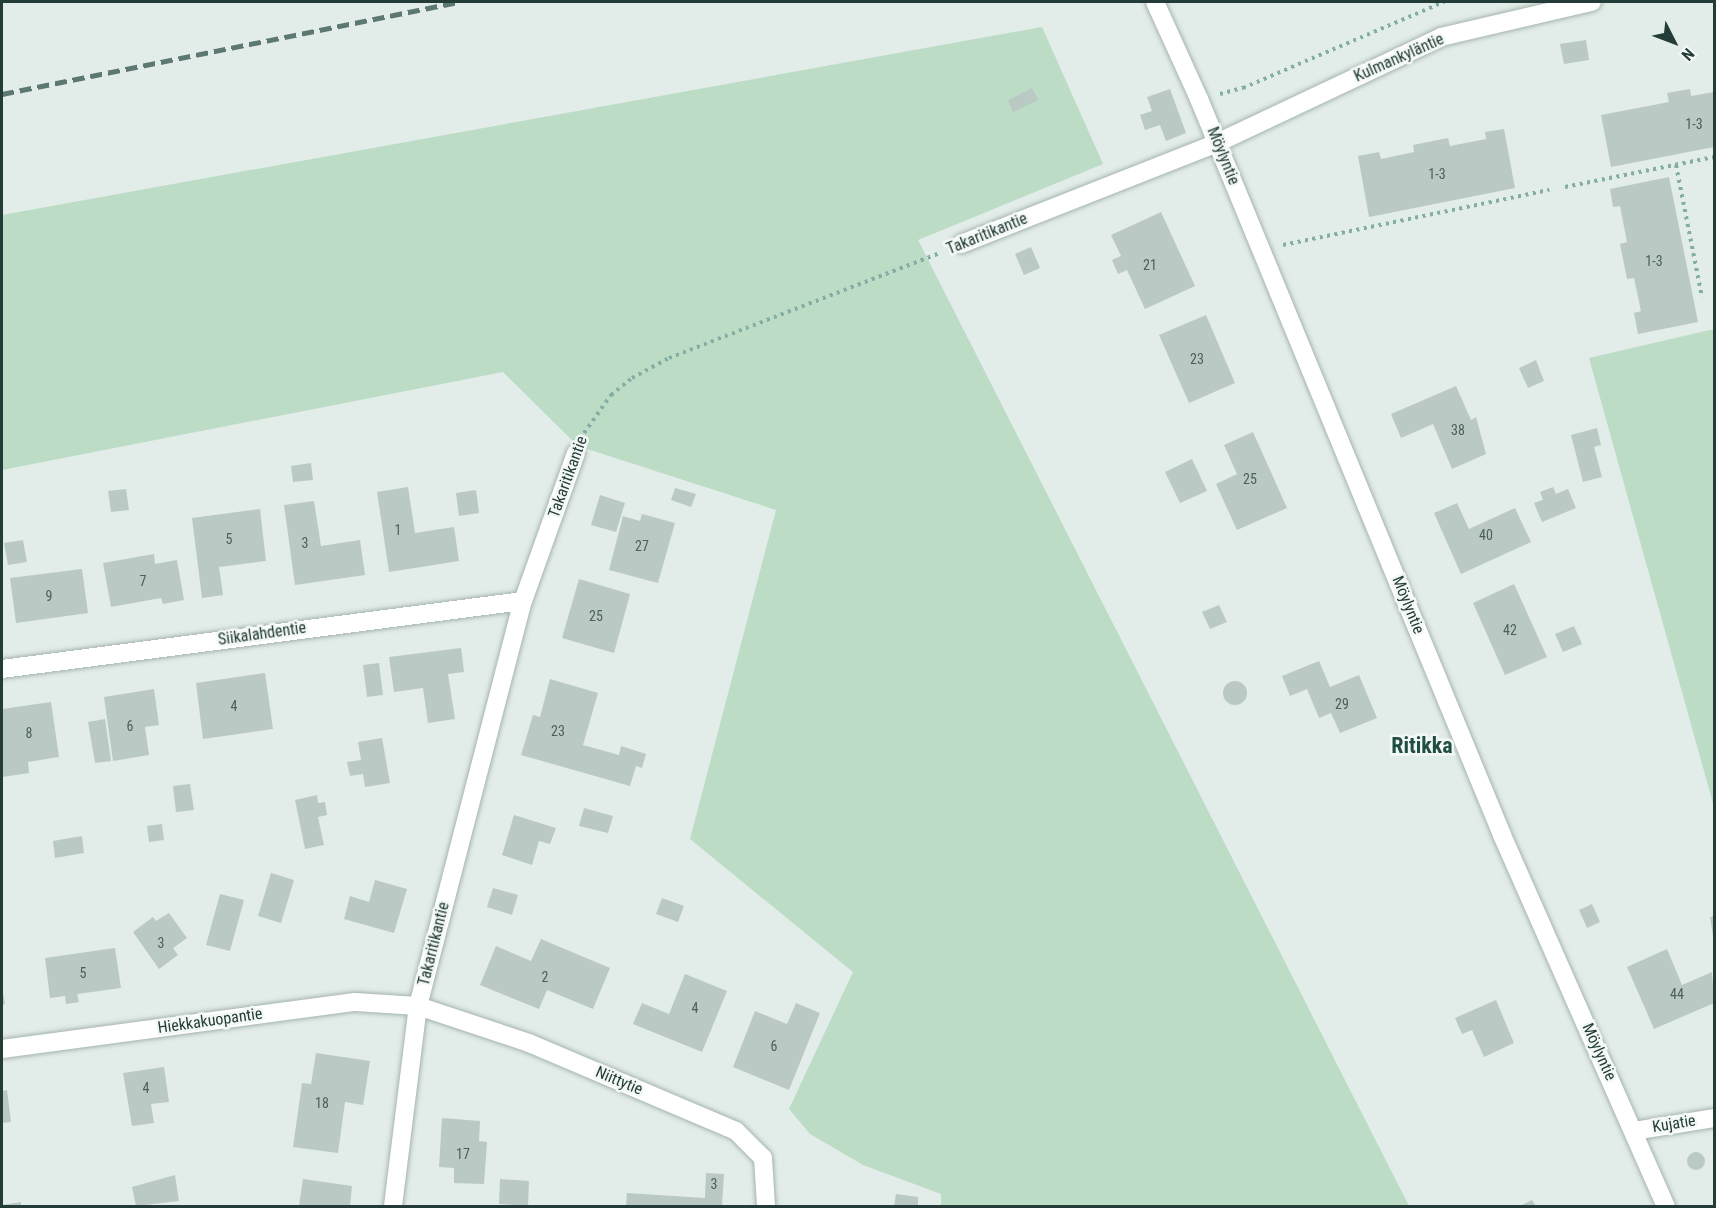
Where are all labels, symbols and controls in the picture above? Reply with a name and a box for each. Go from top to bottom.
north arrow [1644,12,1704,72]
street label: Kulmankyläntie [1351,30,1447,86]
text: N [1677,44,1698,64]
house number: 1-3 [1685,116,1703,132]
street label: Möylyntie [1203,124,1243,188]
house number: 1-3 [1428,166,1446,182]
street label: Takaritikantie [944,209,1030,259]
house number: 1-3 [1645,253,1663,269]
house number: 21 [1143,257,1157,273]
house number: 23 [1190,351,1204,367]
house number: 38 [1451,422,1465,438]
street label: Takaritikantie [544,434,592,520]
house number: 25 [1243,471,1257,487]
house number: 1 [395,522,401,538]
house number: 40 [1479,527,1493,543]
house number: 5 [226,531,232,547]
house number: 3 [302,535,308,551]
house number: 27 [635,538,649,554]
house number: 7 [140,573,146,589]
street label: Möylyntie [1388,573,1428,637]
house number: 9 [46,588,52,604]
house number: 25 [589,608,603,624]
street label: Siikalahdentie [217,618,307,650]
house number: 42 [1503,622,1517,638]
house number: 29 [1335,696,1349,712]
house number: 4 [231,698,237,714]
house number: 6 [127,718,133,734]
house number: 23 [551,723,565,739]
house number: 8 [26,725,32,741]
district label: Ritikka [1391,733,1453,759]
street label: Takaritikantie [414,900,454,988]
house number: 3 [158,935,164,951]
house number: 5 [80,965,86,981]
house number: 2 [542,969,548,985]
house number: 44 [1670,986,1684,1002]
house number: 4 [692,1000,698,1016]
street label: Hiekkakuopantie [156,1004,264,1038]
street label: Möylyntie [1578,1020,1620,1084]
house number: 6 [771,1038,777,1054]
street label: Niittytie [593,1063,645,1099]
house number: 4 [143,1080,149,1096]
house number: 18 [315,1095,329,1111]
street label: Kujatie [1651,1111,1697,1137]
house number: 17 [456,1146,470,1162]
house number: 3 [711,1176,717,1192]

